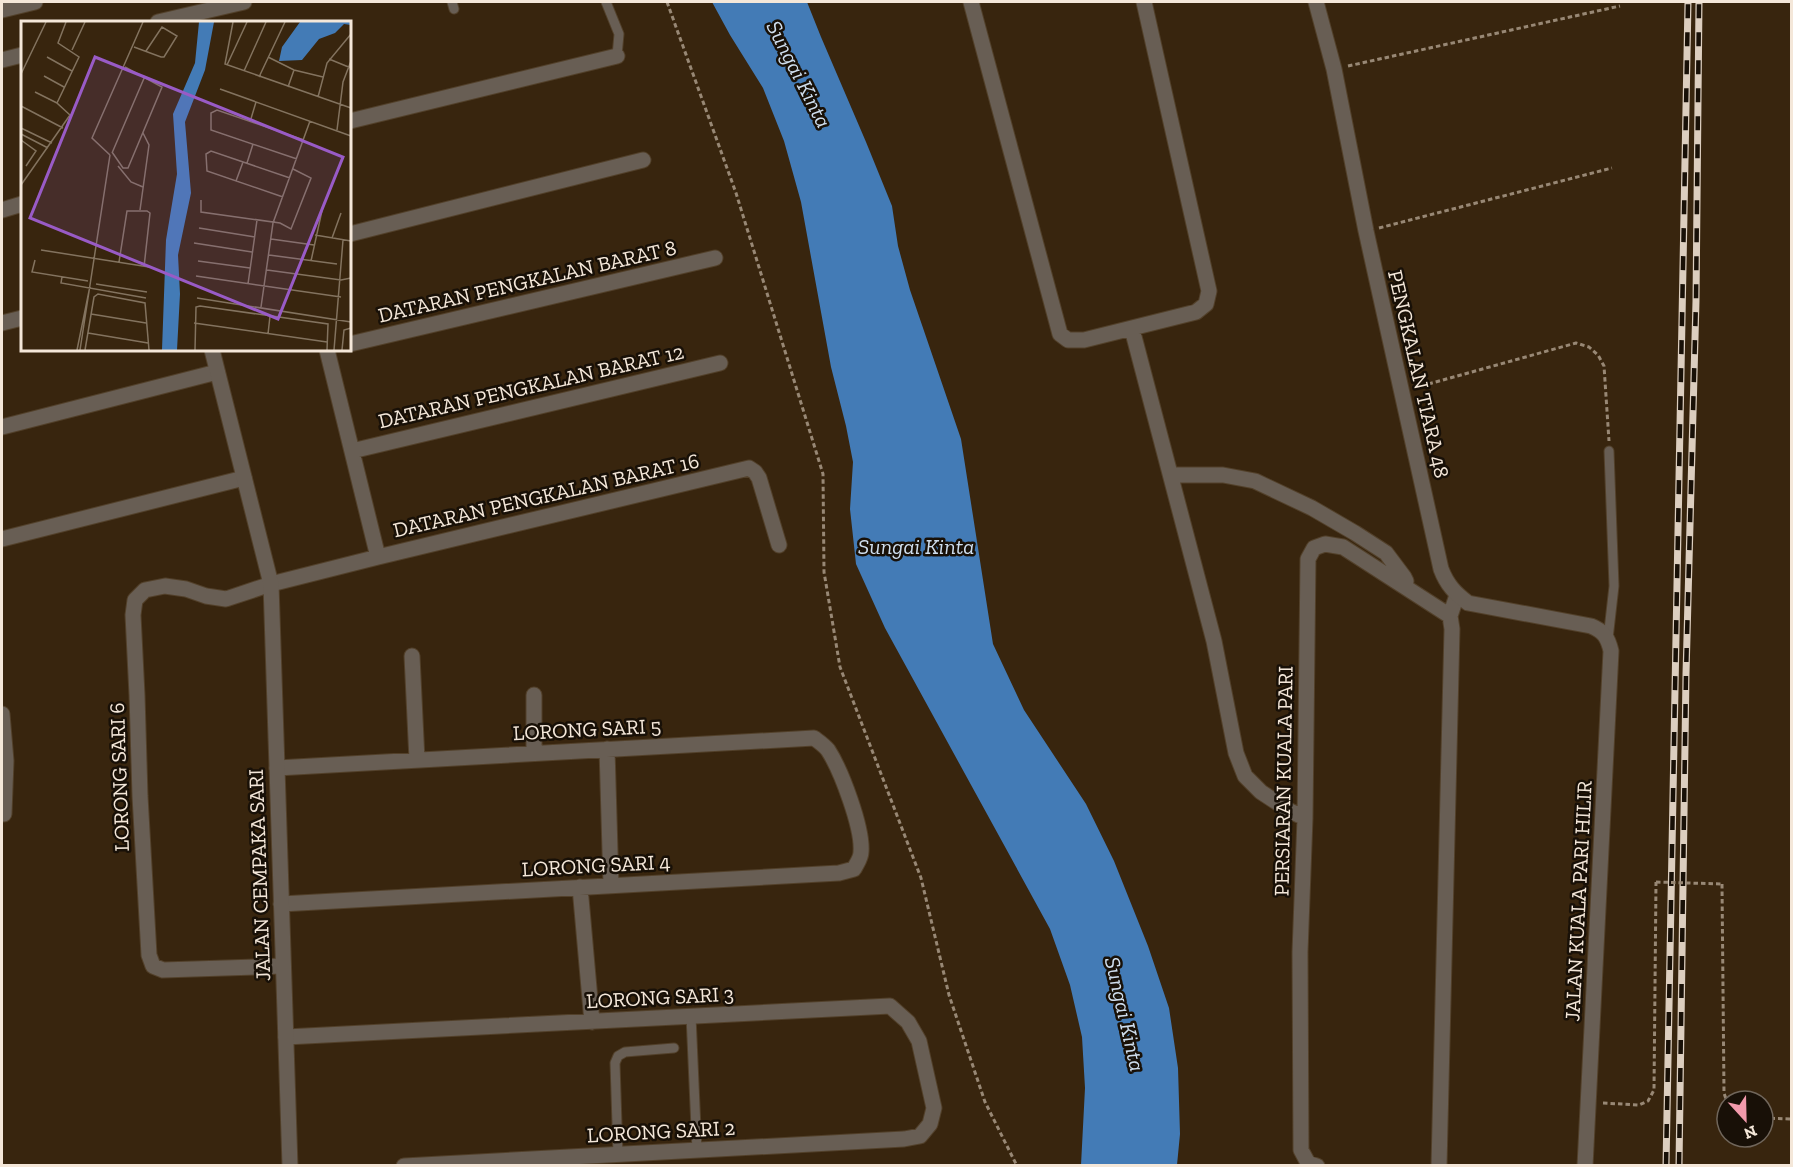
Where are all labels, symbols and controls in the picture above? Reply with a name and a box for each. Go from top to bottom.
water label: Sungai Kinta [760,16,838,132]
inset map [21,21,351,351]
street label: DATARAN PENGKALAN BARAT 8 [375,234,679,328]
street label: PENGKALAN TIARA 48 [1383,268,1455,480]
street label: DATARAN PENGKALAN BARAT 12 [376,339,686,433]
street label: DATARAN PENGKALAN BARAT 16 [391,448,701,542]
water label: Sungai Kinta [858,533,974,560]
street label: PERSIARAN KUALA PARI [1268,666,1298,896]
street label: LORONG SARI 6 [104,702,134,852]
street label: LORONG SARI 5 [512,713,662,745]
street label: JALAN CEMPAKA SARI [243,769,275,981]
street label: JALAN KUALA PARI HILIR [1559,780,1597,1022]
street label: LORONG SARI 4 [521,849,671,881]
water label: Sungai Kinta [1099,954,1151,1074]
street label: LORONG SARI 3 [585,981,735,1013]
north arrow [1715,1089,1775,1149]
street label: LORONG SARI 2 [586,1115,736,1147]
text: N [1741,1121,1760,1144]

